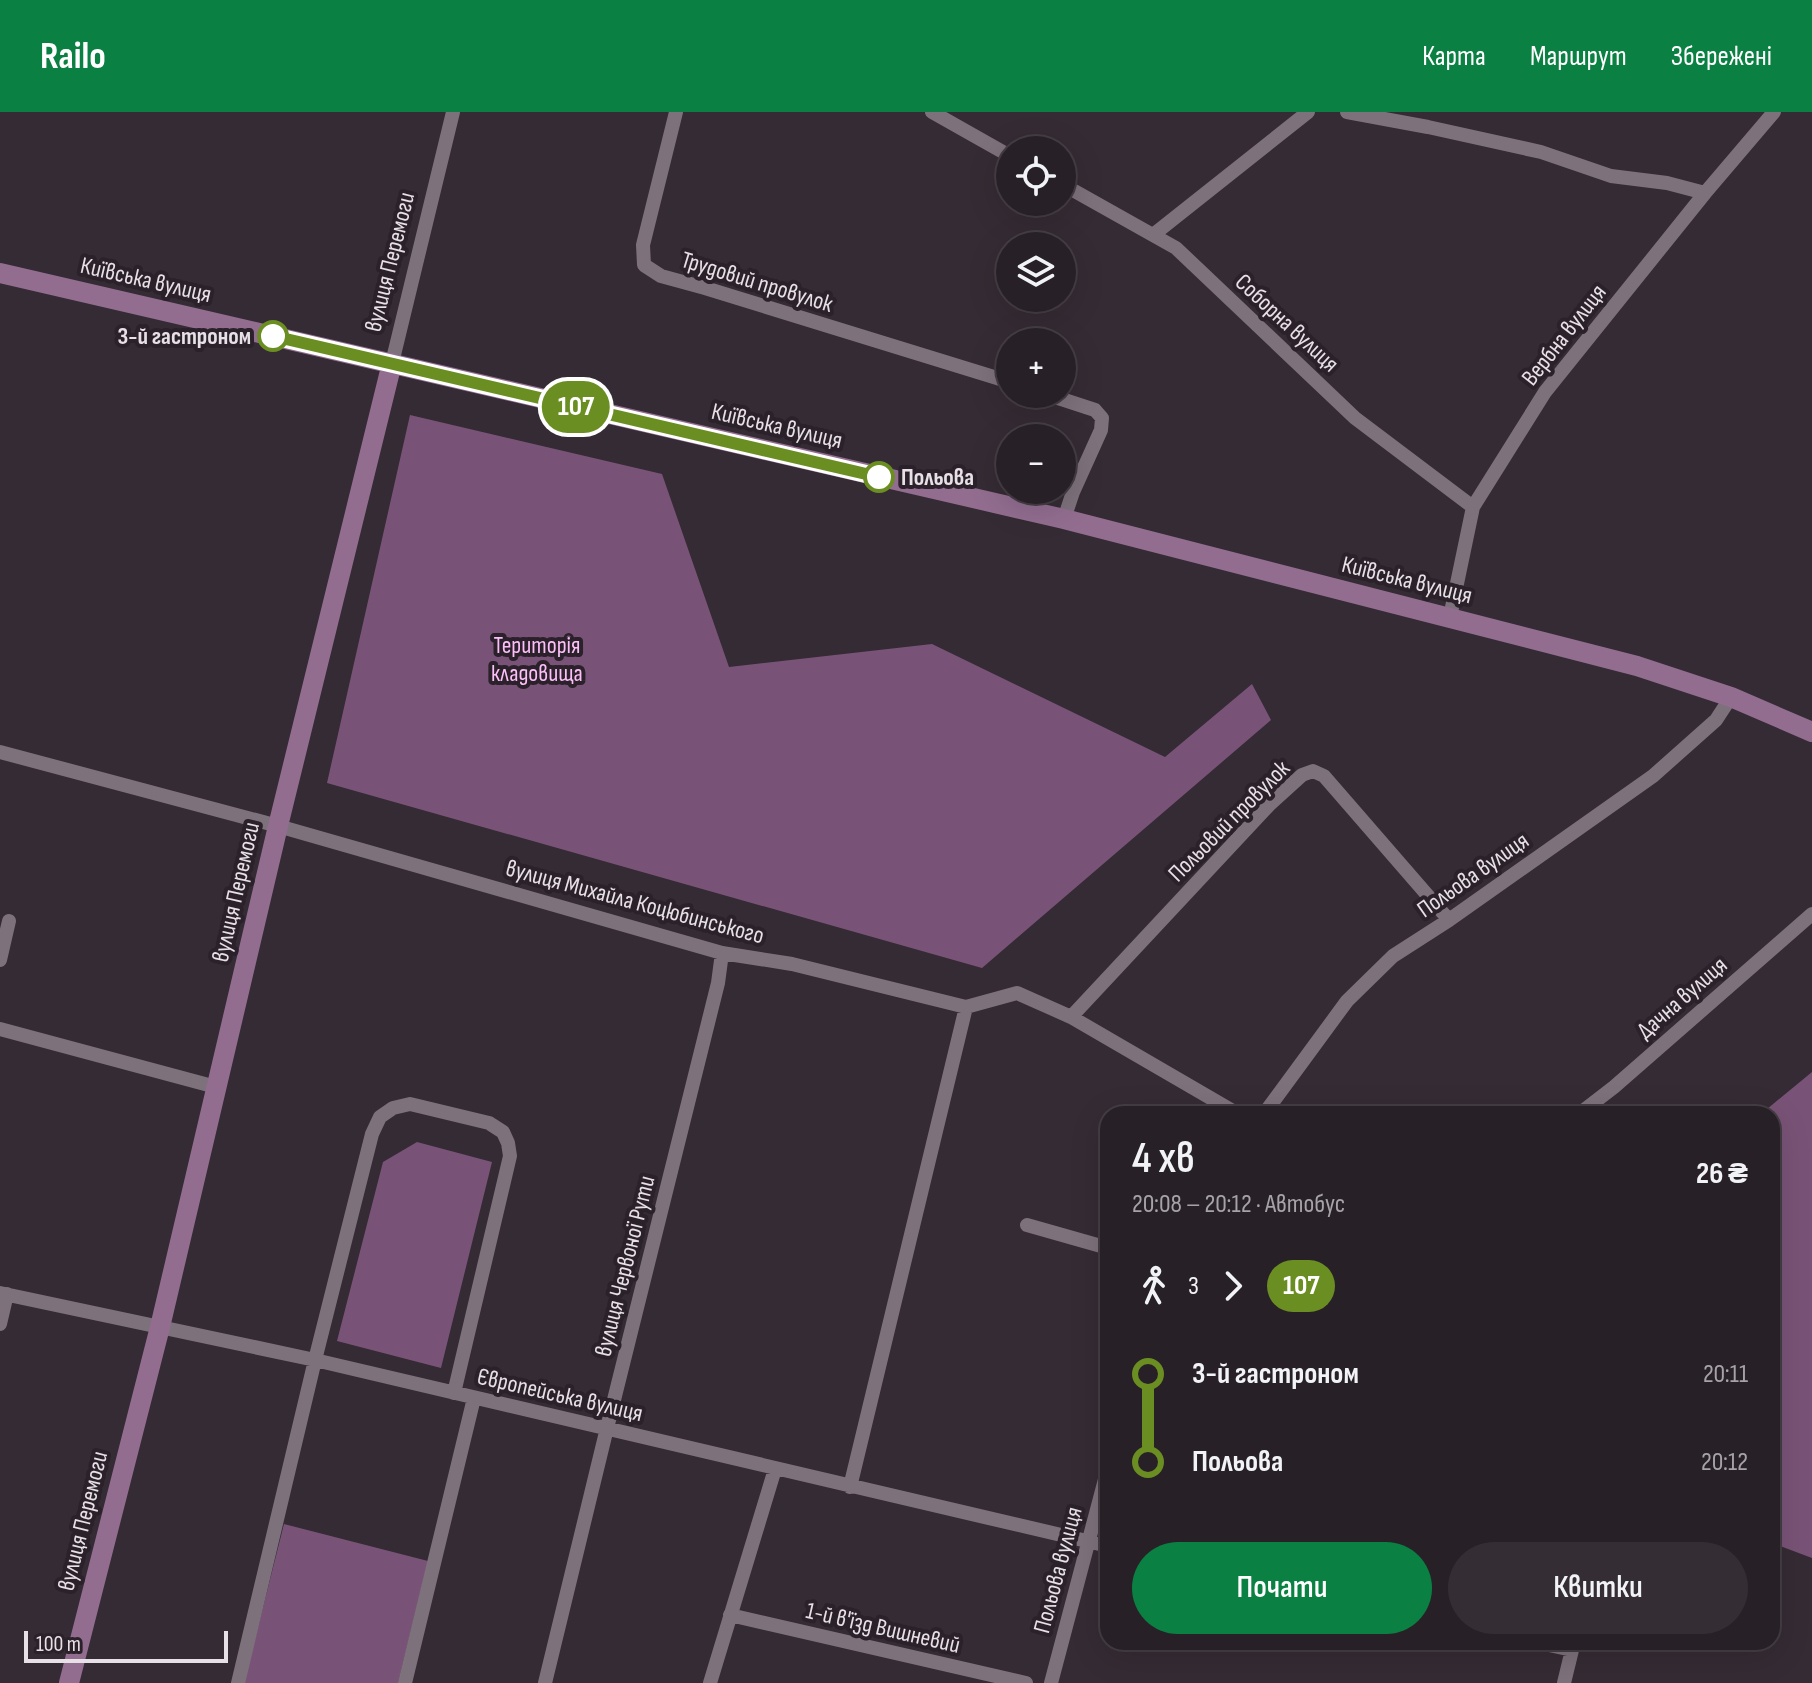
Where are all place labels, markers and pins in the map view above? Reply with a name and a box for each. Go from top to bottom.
marker: 3-й гастроном [258,321,288,351]
place label: 3-й гастроном [118,322,251,351]
marker: Польова [864,462,894,492]
place label: Польова [901,463,974,492]

